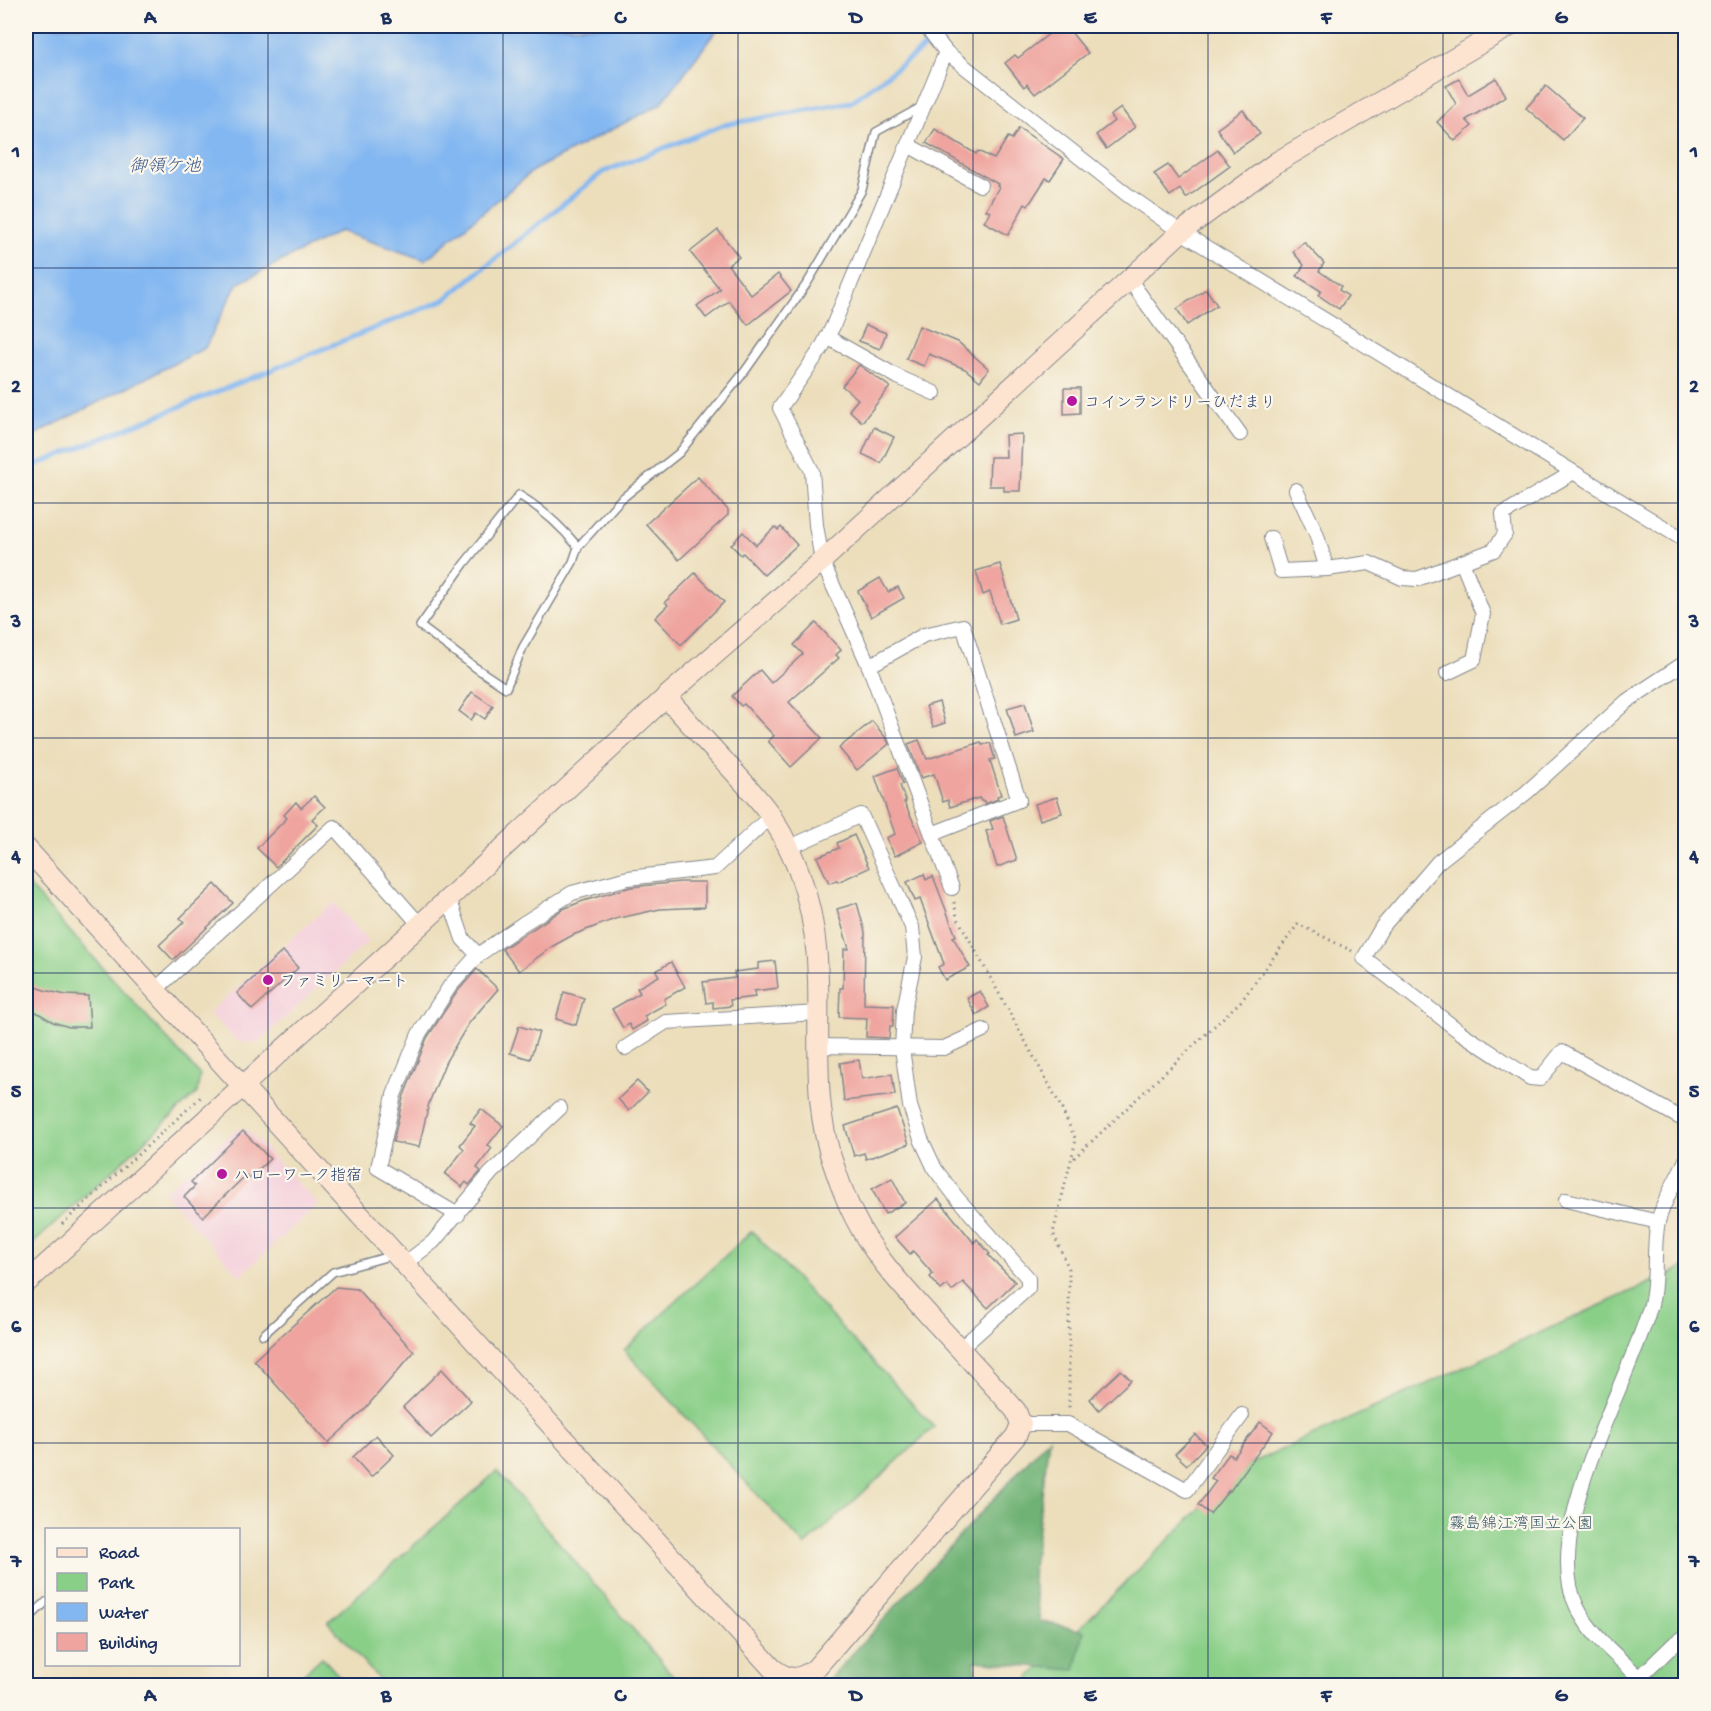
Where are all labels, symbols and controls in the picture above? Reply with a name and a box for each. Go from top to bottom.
text: A [143,8,158,31]
text: B [380,8,392,31]
text: C [614,8,628,31]
text: D [847,8,863,31]
text: E [1084,8,1098,31]
text: F [1320,8,1333,31]
text: G [1555,8,1569,31]
text: 1 [11,142,20,165]
text: 1 [1689,142,1698,165]
water label: 御領ケ池 [129,156,202,178]
text: 2 [11,377,21,400]
text: 2 [1689,377,1699,400]
marker: コインランドリーひだまり [1065,394,1079,408]
place label: コインランドリーひだまり [1084,394,1276,414]
text: 3 [10,612,21,635]
text: 3 [1688,612,1699,635]
text: 4 [10,847,21,870]
text: 4 [1688,847,1699,870]
marker: ファミリーマート [261,973,275,987]
place label: ファミリーマート [280,974,408,993]
text: 5 [11,1082,22,1105]
text: 5 [1689,1082,1700,1105]
marker: ハローワーク指宿 [215,1167,229,1181]
place label: ハローワーク指宿 [234,1167,362,1187]
text: 6 [11,1317,22,1340]
text: 6 [1689,1317,1700,1340]
park label: 霧島錦江湾国立公園 [1449,1515,1593,1535]
legend [45,1528,240,1666]
text: Road [99,1544,140,1565]
text: 7 [10,1552,23,1575]
text: 7 [1688,1552,1701,1575]
text: Park [98,1574,135,1595]
text: Water [99,1604,149,1625]
text: Building [98,1634,158,1655]
text: A [143,1686,158,1709]
text: B [380,1686,392,1709]
text: C [614,1686,628,1709]
text: D [847,1686,863,1709]
text: E [1084,1686,1098,1709]
text: F [1320,1686,1333,1709]
text: G [1555,1686,1569,1709]

